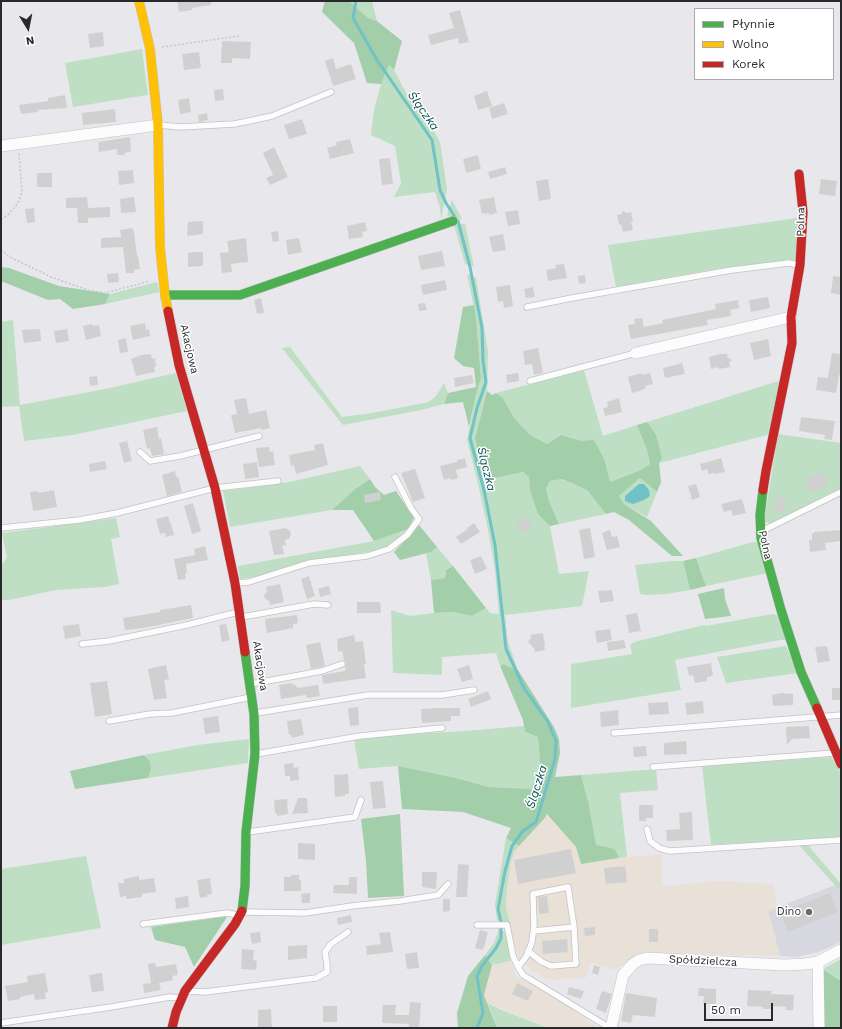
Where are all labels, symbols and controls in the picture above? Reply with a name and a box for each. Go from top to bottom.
north arrow [8,8,48,48]
legend [694,8,834,80]
text: Płynnie [732,17,775,31]
text: N [25,33,35,47]
text: Wolno [732,37,769,51]
text: Korek [732,57,765,71]
water label: Ślączka [404,89,442,133]
street label: Polna [794,207,808,237]
street label: Akacjowa [177,323,201,375]
water label: Ślączka [474,446,498,492]
street label: Polna [755,529,775,561]
street label: Akacjowa [250,640,270,692]
water label: Ślączka [524,763,550,811]
place label: Dino [777,905,801,919]
marker: Dino [804,907,814,917]
street label: Spółdzielcza [669,953,737,969]
scale bar [706,995,775,1021]
text: 50 m [711,1003,741,1017]

